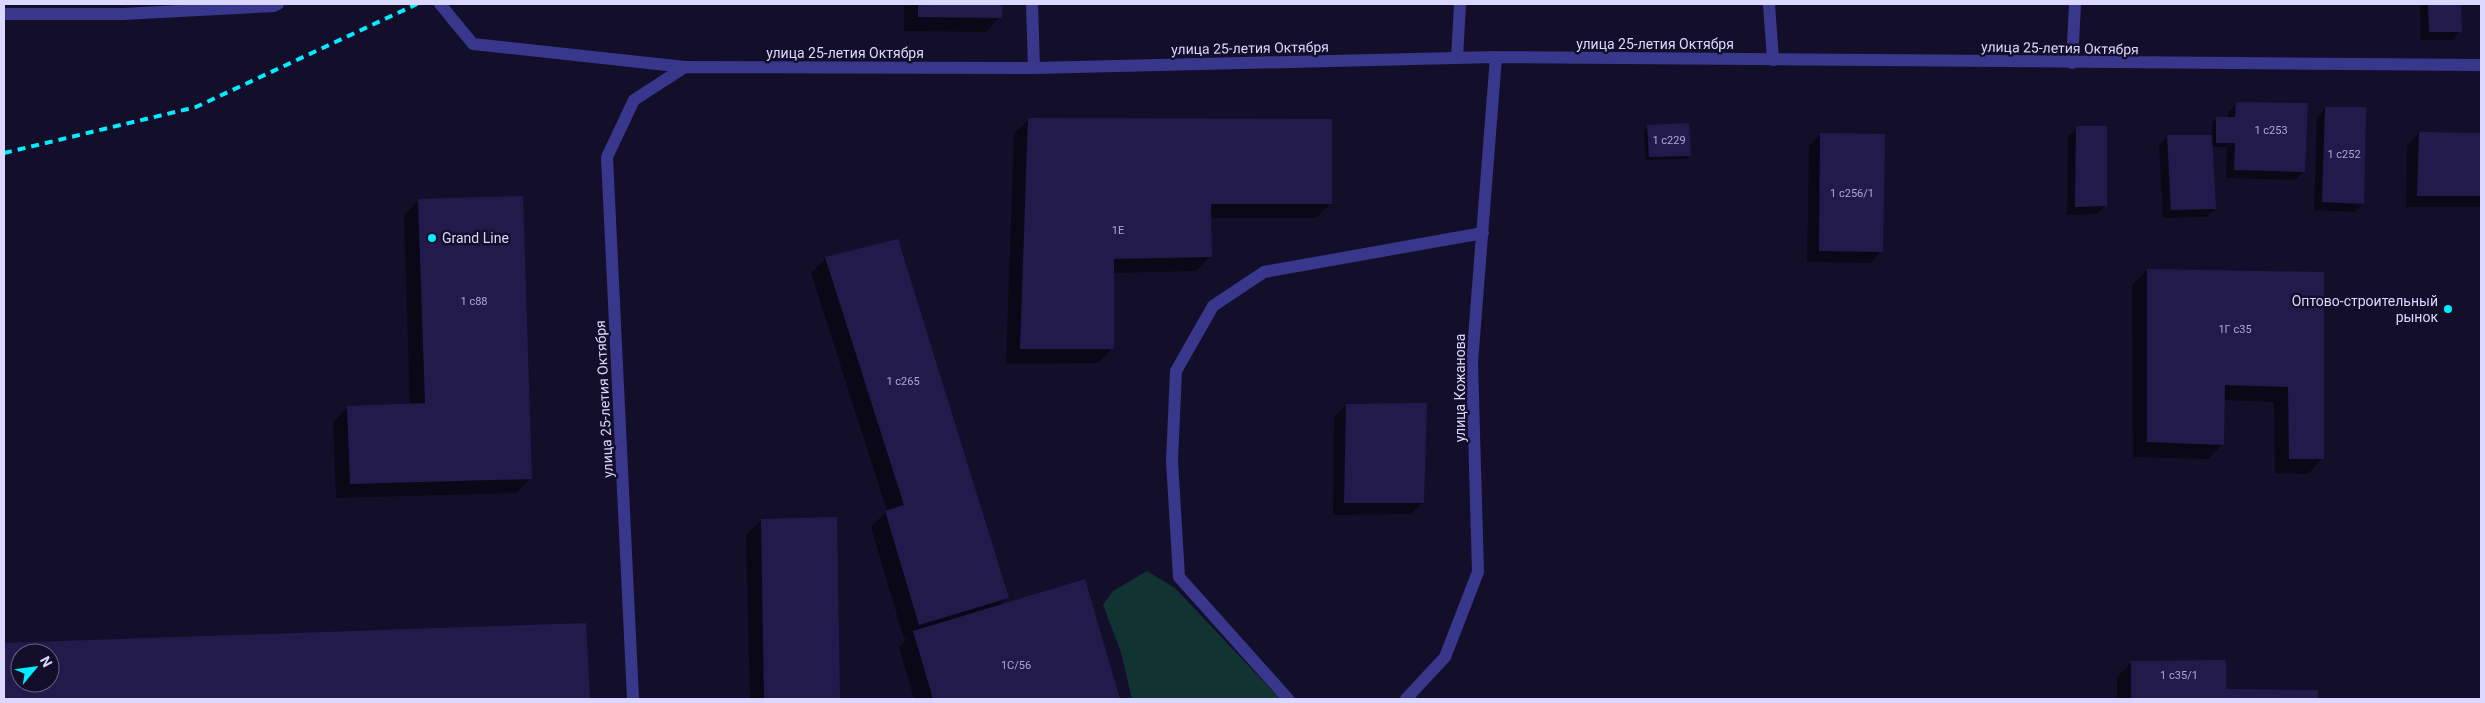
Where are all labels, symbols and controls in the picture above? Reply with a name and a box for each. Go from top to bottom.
street label: улица 25-летия Октября [1576,36,1734,52]
street label: улица 25-летия Октября [1171,39,1329,57]
street label: улица 25-летия Октября [1981,39,2139,57]
street label: улица 25-летия Октября [766,45,924,61]
house number: 1 с253 [2254,124,2288,137]
house number: 1 с229 [1652,134,1686,147]
house number: 1 с252 [2327,148,2361,161]
house number: 1 с256/1 [1830,187,1874,200]
house number: 1Е [1112,224,1124,237]
place label: Grand Line [442,230,509,246]
marker: Grand Line [426,232,438,244]
place label: Оптово-строительный рынок [2292,293,2438,325]
house number: 1 с88 [460,295,488,308]
marker: Оптово-строительный рынок [2442,303,2454,315]
street label: улица 25-летия Октября [592,320,616,478]
house number: 1Г с35 [2218,323,2252,336]
street label: улица Кожанова [1452,334,1468,442]
house number: 1 с265 [886,375,920,388]
north arrow [10,643,60,693]
text: N [37,653,56,670]
house number: 1С/56 [1001,659,1031,672]
house number: 1 с35/1 [2160,669,2198,682]

